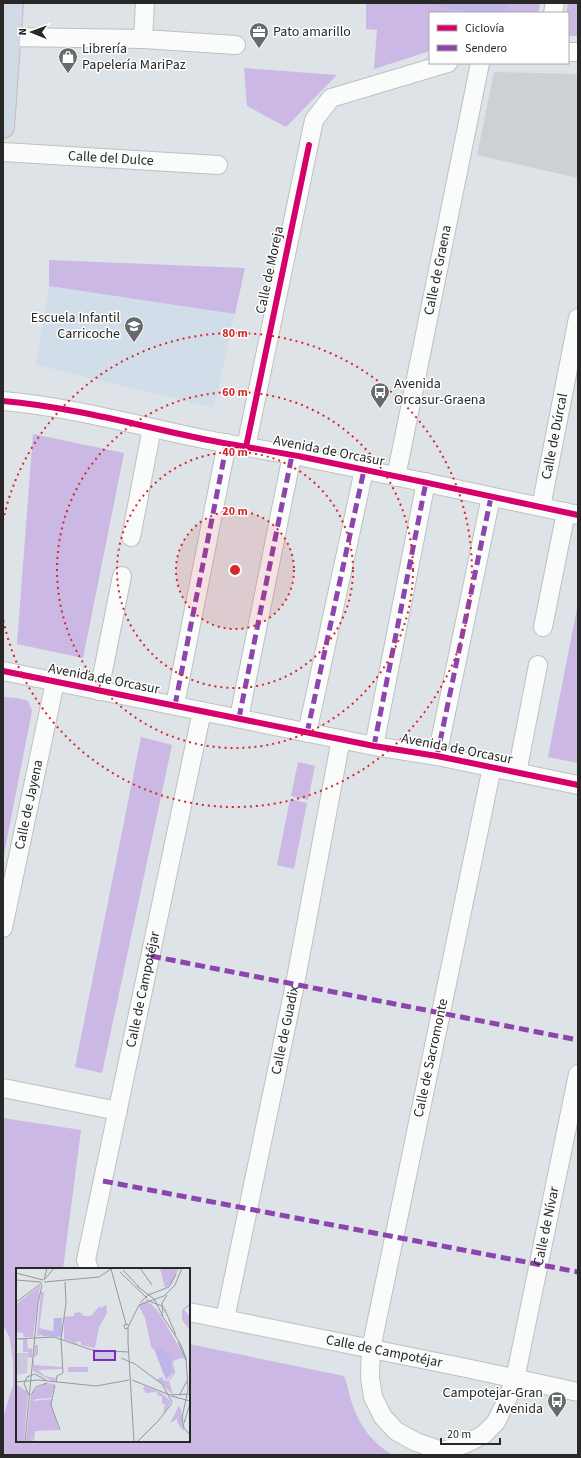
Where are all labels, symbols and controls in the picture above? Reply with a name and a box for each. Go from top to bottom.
north arrow [12,12,52,52]
legend [429,12,569,64]
text: Ciclovía [465,20,504,37]
office icon: Pato amarillo [248,21,270,49]
place label: Pato amarillo [273,22,351,42]
text: N [15,28,30,36]
place label: Librería Papelería MariPaz [82,39,186,75]
text: Sendero [465,40,507,57]
shop icon: Librería Papelería MariPaz [57,46,79,74]
street label: Calle del Dulce [67,146,154,171]
street label: Calle de Graena [419,223,457,317]
street label: Calle de Moreja [251,224,289,316]
place label: Escuela Infantil Carricoche [31,308,120,344]
school or university icon: Escuela Infantil Carricoche [123,315,145,343]
text: 80 m [222,325,248,342]
place label: Avenida Orcasur-Graena [394,374,486,410]
bus stop icon: Avenida Orcasur-Graena [369,381,391,409]
text: 60 m [222,384,248,401]
street label: Calle de Dúrcal [537,391,573,481]
street label: Avenida de Orcasur [272,430,386,472]
text: 40 m [222,444,248,461]
text: 20 m [222,503,248,520]
centre of rings [228,563,242,577]
street label: Avenida de Orcasur [47,658,161,700]
street label: Avenida de Orcasur [400,728,514,770]
street label: Calle de Jayena [10,758,48,852]
street label: Calle de Campotéjar [121,929,165,1049]
street label: Calle de Guadix [266,983,305,1076]
street label: Calle de Sacromonte [409,997,453,1119]
street label: Calle de Nívar [529,1185,564,1268]
inset map [16,1268,190,1442]
street label: Calle de Campotéjar [324,1330,444,1373]
place label: Campotejar-Gran Avenida [442,1383,543,1419]
bus stop icon: Campotejar-Gran Avenida [546,1390,568,1418]
scale bar [441,1420,500,1446]
text: 20 m [447,1426,471,1443]

